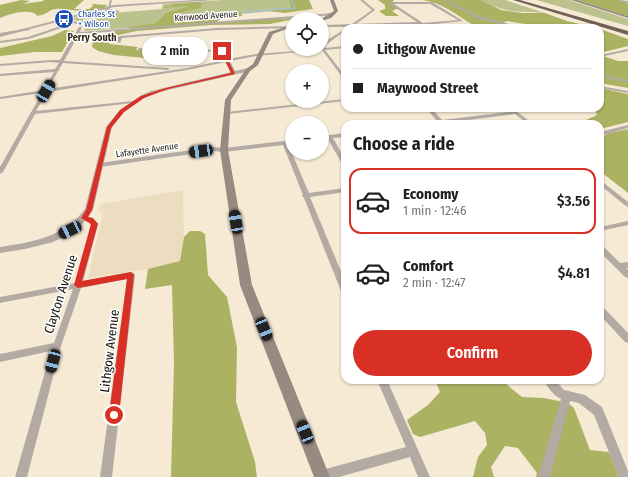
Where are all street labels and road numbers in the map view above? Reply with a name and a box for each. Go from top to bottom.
street label: Kenwood Avenue [174,9,238,23]
street label: Lafayette Avenue [115,141,179,159]
street label: Clayton Avenue [41,253,80,335]
street label: Lithgow Avenue [97,309,122,393]

